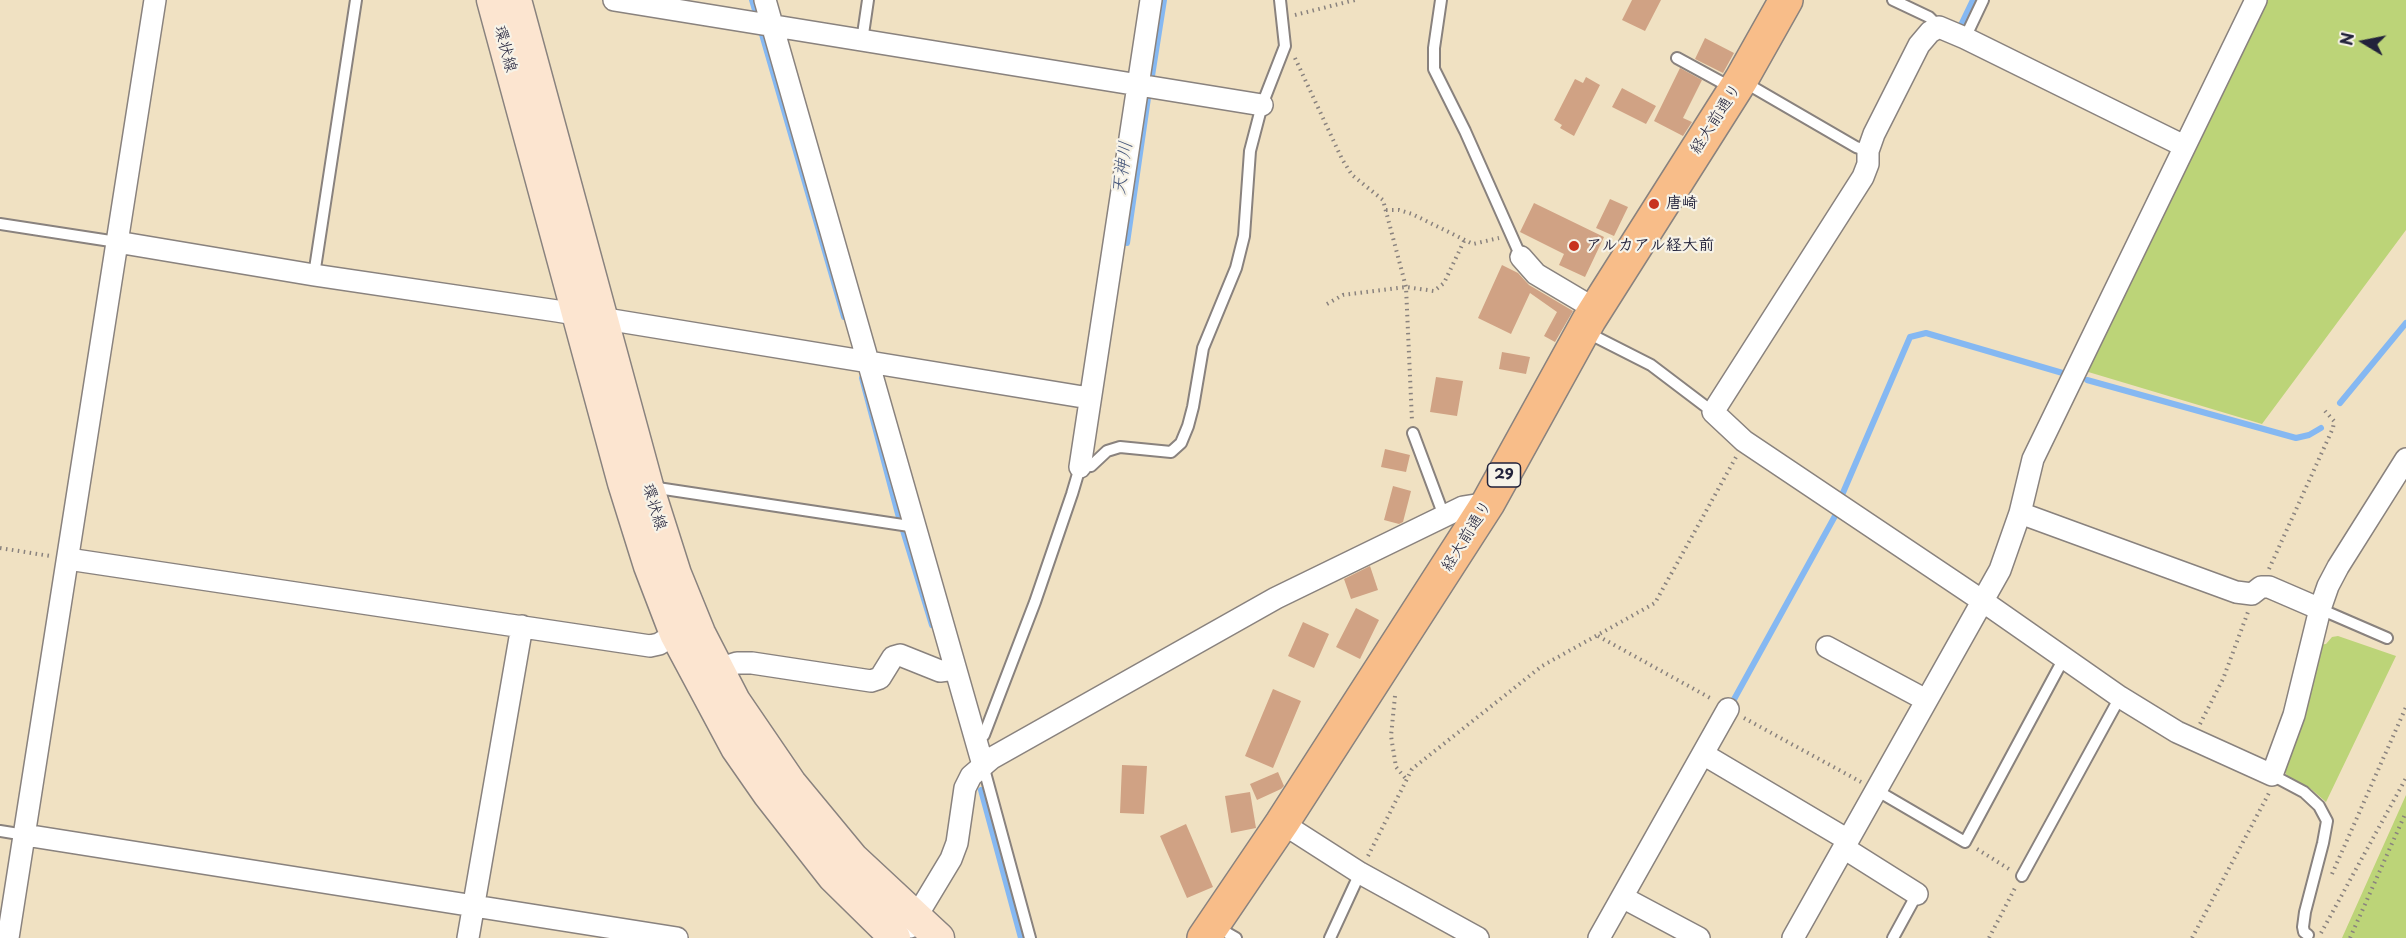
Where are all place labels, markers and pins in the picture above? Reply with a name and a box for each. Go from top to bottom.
place label: 唐崎 [1666,194,1698,214]
marker: 唐崎 [1647,197,1661,211]
place label: アルカアル経大前 [1586,236,1714,256]
marker: アルカアル経大前 [1567,239,1581,253]

